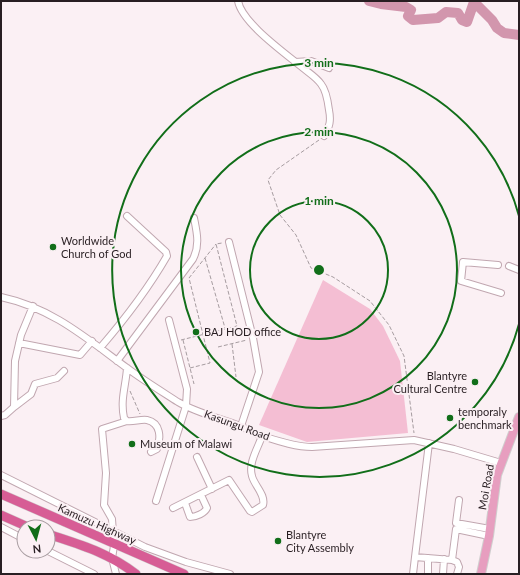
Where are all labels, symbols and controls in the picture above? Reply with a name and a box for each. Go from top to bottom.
text: 3 min [304,55,334,70]
text: 2 min [304,124,334,139]
text: 1 min [304,193,334,208]
place label: Worldwide Church of God [61,234,132,260]
marker: Worldwide Church of God [48,242,58,252]
centre of rings [312,263,326,277]
place label: BAJ HOD office [204,325,281,338]
marker: BAJ HOD office [191,327,201,337]
place label: Blantyre Cultural Centre [394,369,467,395]
marker: Blantyre Cultural Centre [470,377,480,387]
place label: temporaly benchmark [458,405,512,431]
street label: Kasungu Road [203,407,272,442]
marker: temporaly benchmark [445,413,455,423]
place label: Museum of Malawi [140,437,233,450]
marker: Museum of Malawi [127,439,137,449]
street label: Moi Road [475,463,496,511]
street label: Kamuzu Highway [56,500,139,547]
north arrow [16,519,56,559]
place label: Blantyre City Assembly [286,528,354,554]
marker: Blantyre City Assembly [273,536,283,546]
text: N [32,543,42,556]

